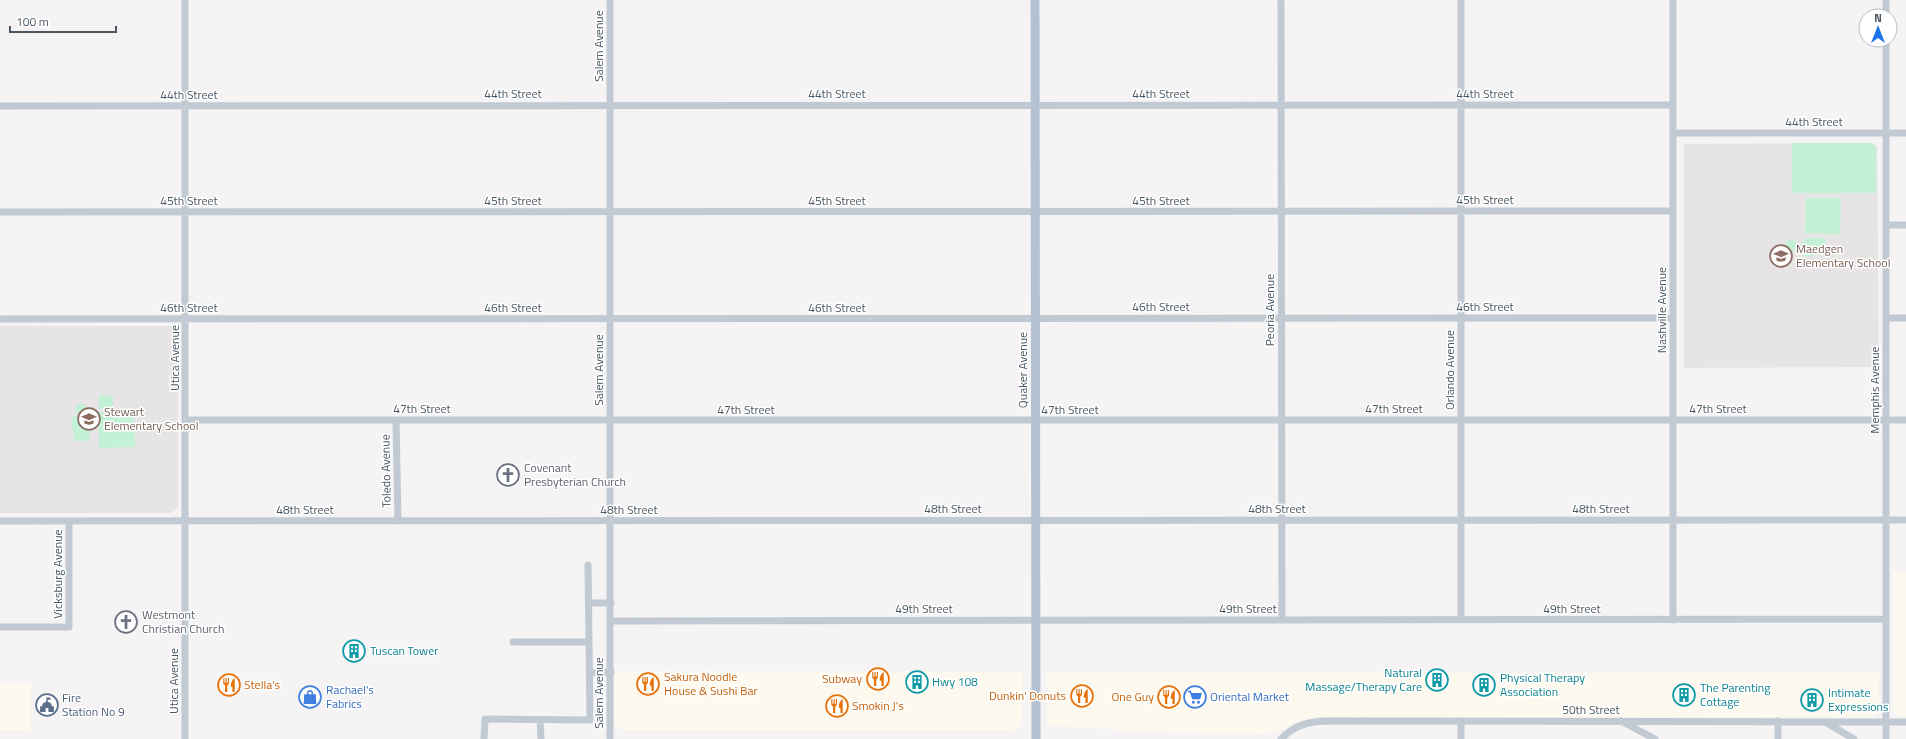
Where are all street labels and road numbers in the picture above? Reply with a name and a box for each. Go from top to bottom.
street label: Salem Avenue [589,10,608,82]
street label: 44th Street [484,84,543,103]
street label: 44th Street [808,84,867,103]
street label: 44th Street [1132,84,1191,103]
street label: 44th Street [1456,84,1515,103]
street label: 44th Street [160,85,219,104]
street label: 44th Street [1785,112,1844,131]
street label: 45th Street [1456,190,1515,209]
street label: 45th Street [160,191,219,210]
street label: 45th Street [484,191,543,210]
street label: 45th Street [808,191,867,210]
street label: 45th Street [1132,191,1191,210]
street label: Nashville Avenue [1652,267,1671,353]
street label: Peoria Avenue [1260,274,1279,346]
street label: 46th Street [1132,297,1191,316]
street label: 46th Street [1456,297,1515,316]
street label: 46th Street [160,298,219,317]
street label: 46th Street [484,298,543,317]
street label: 46th Street [808,298,867,317]
street label: Utica Avenue [165,325,184,391]
street label: Orlando Avenue [1440,330,1459,410]
street label: Quaker Avenue [1013,332,1032,408]
street label: Salem Avenue [589,334,608,406]
street label: Memphis Avenue [1865,346,1884,434]
street label: 47th Street [393,399,452,418]
street label: 47th Street [1365,399,1424,418]
street label: 47th Street [1689,399,1748,418]
street label: 47th Street [717,400,776,419]
street label: 47th Street [1041,400,1100,419]
street label: Toledo Avenue [375,434,396,508]
street label: 48th Street [924,499,983,518]
street label: 48th Street [1248,499,1307,518]
street label: 48th Street [1572,499,1631,518]
street label: 48th Street [276,500,335,519]
street label: 48th Street [600,500,659,519]
street label: Vicksburg Avenue [48,529,67,619]
street label: 49th Street [895,599,954,618]
street label: 49th Street [1219,599,1278,618]
street label: 49th Street [1543,599,1602,618]
street label: Utica Avenue [164,648,183,714]
street label: Salem Avenue [589,657,608,729]
street label: 50th Street [1562,700,1621,719]

